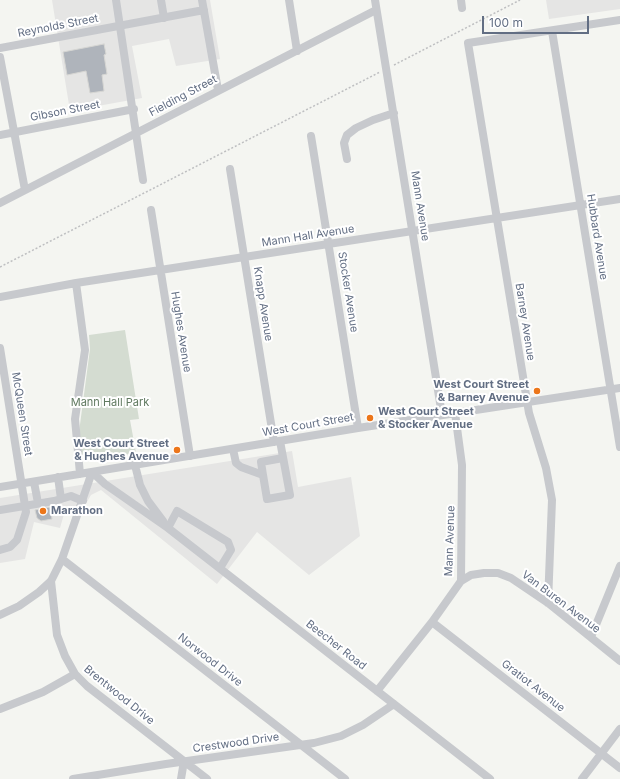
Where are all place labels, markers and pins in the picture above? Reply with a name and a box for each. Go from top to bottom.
place label: West Court Street & Barney Avenue [433,378,529,404]
marker: West Court Street & Barney Avenue [532,386,542,396]
place label: West Court Street & Stocker Avenue [378,405,474,431]
marker: West Court Street & Stocker Avenue [365,413,375,423]
place label: West Court Street & Hughes Avenue [73,437,169,463]
marker: West Court Street & Hughes Avenue [172,445,182,455]
place label: Marathon [51,504,103,518]
marker: Marathon [38,506,48,516]

